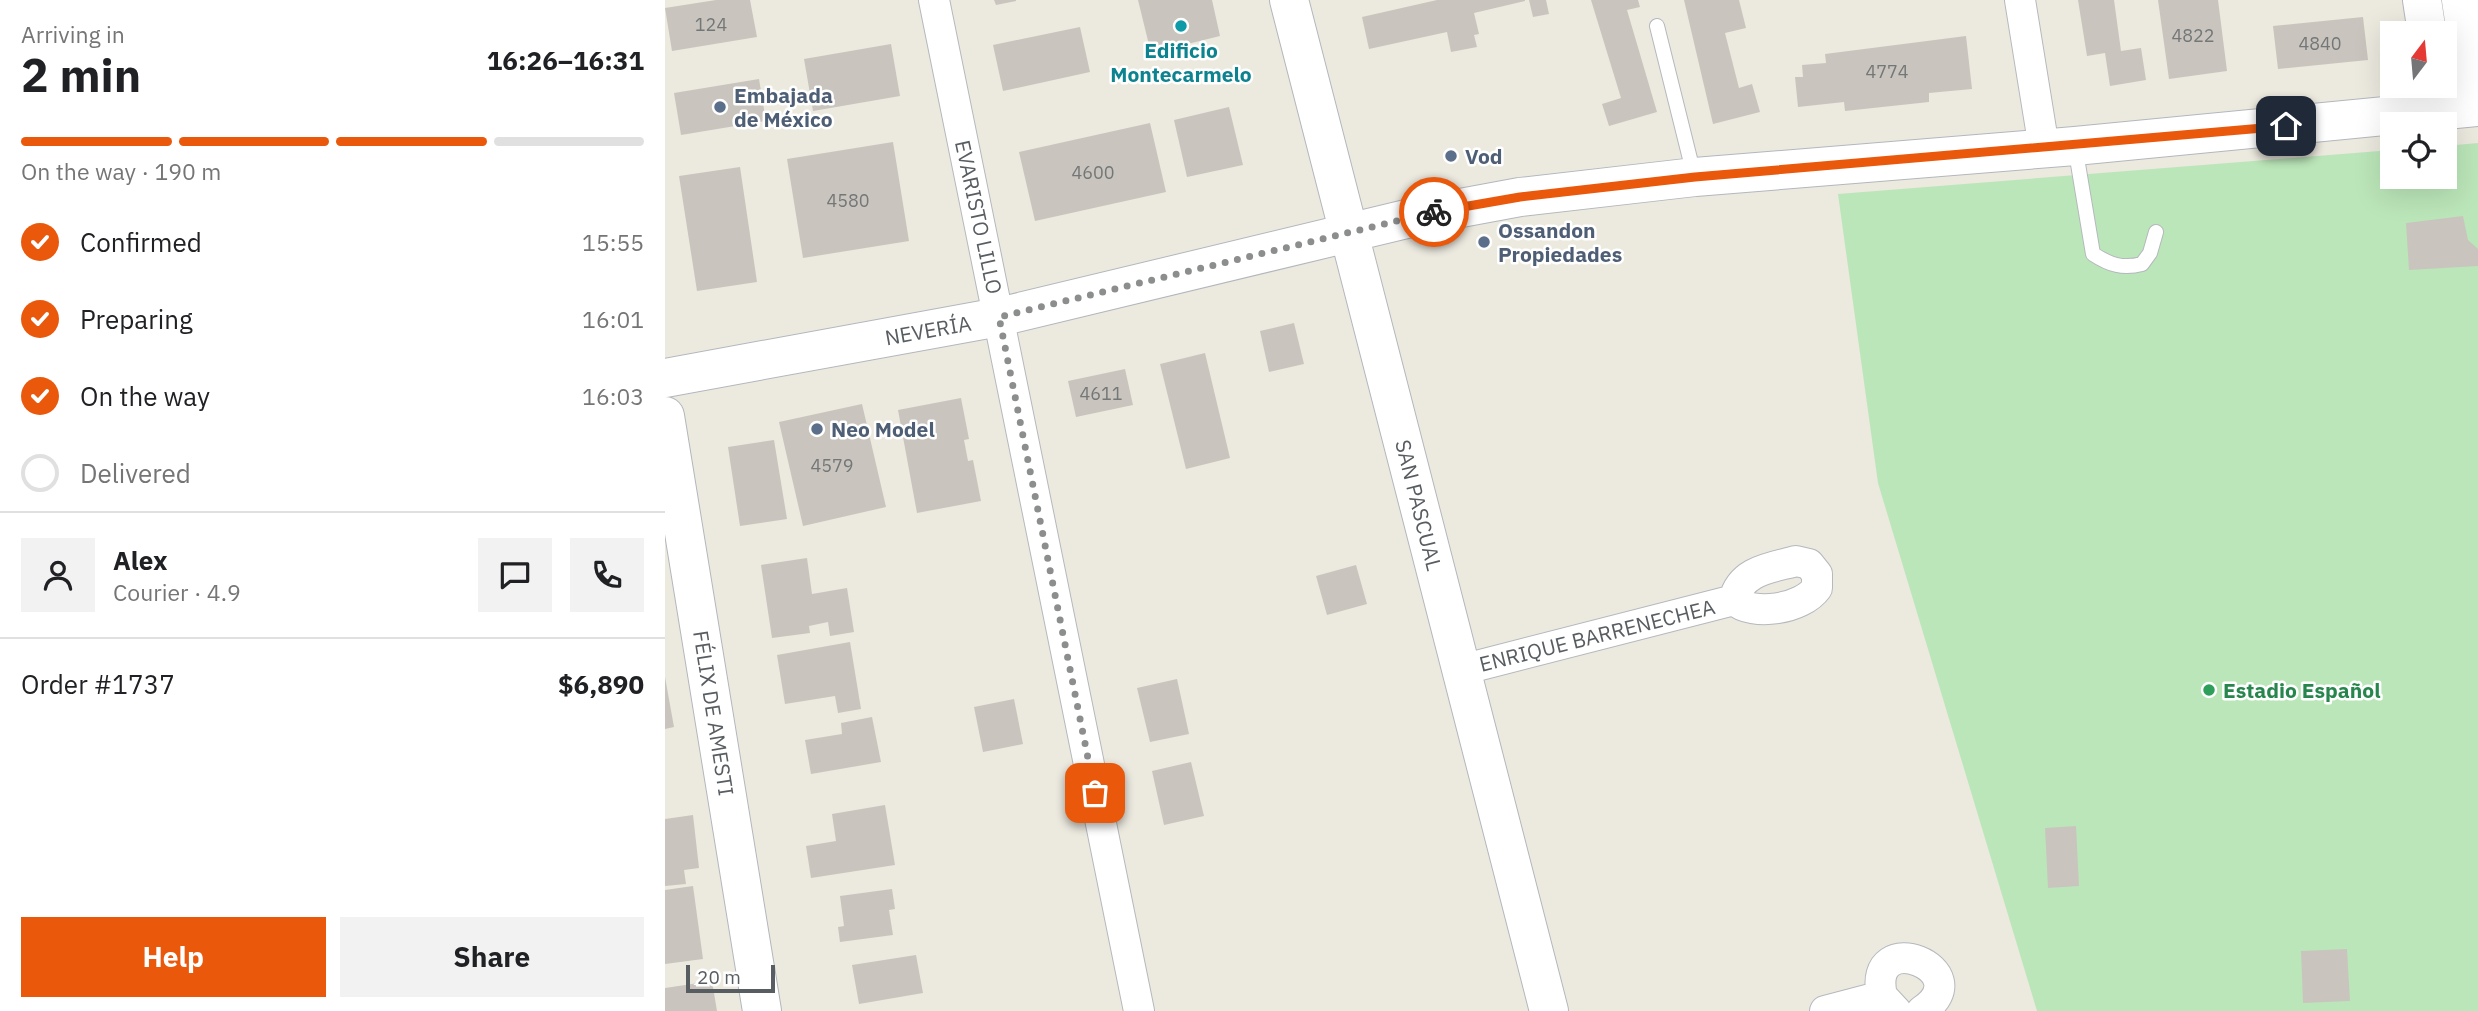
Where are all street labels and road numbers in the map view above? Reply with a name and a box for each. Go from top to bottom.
street label: EVARISTO LILLO [949,137,1009,297]
street label: NEVERÍA [883,309,973,351]
street label: SAN PASCUAL [1389,437,1449,573]
street label: ENRIQUE BARRENECHEA [1476,592,1718,678]
street label: FÉLIX DE AMESTI [687,628,741,798]

